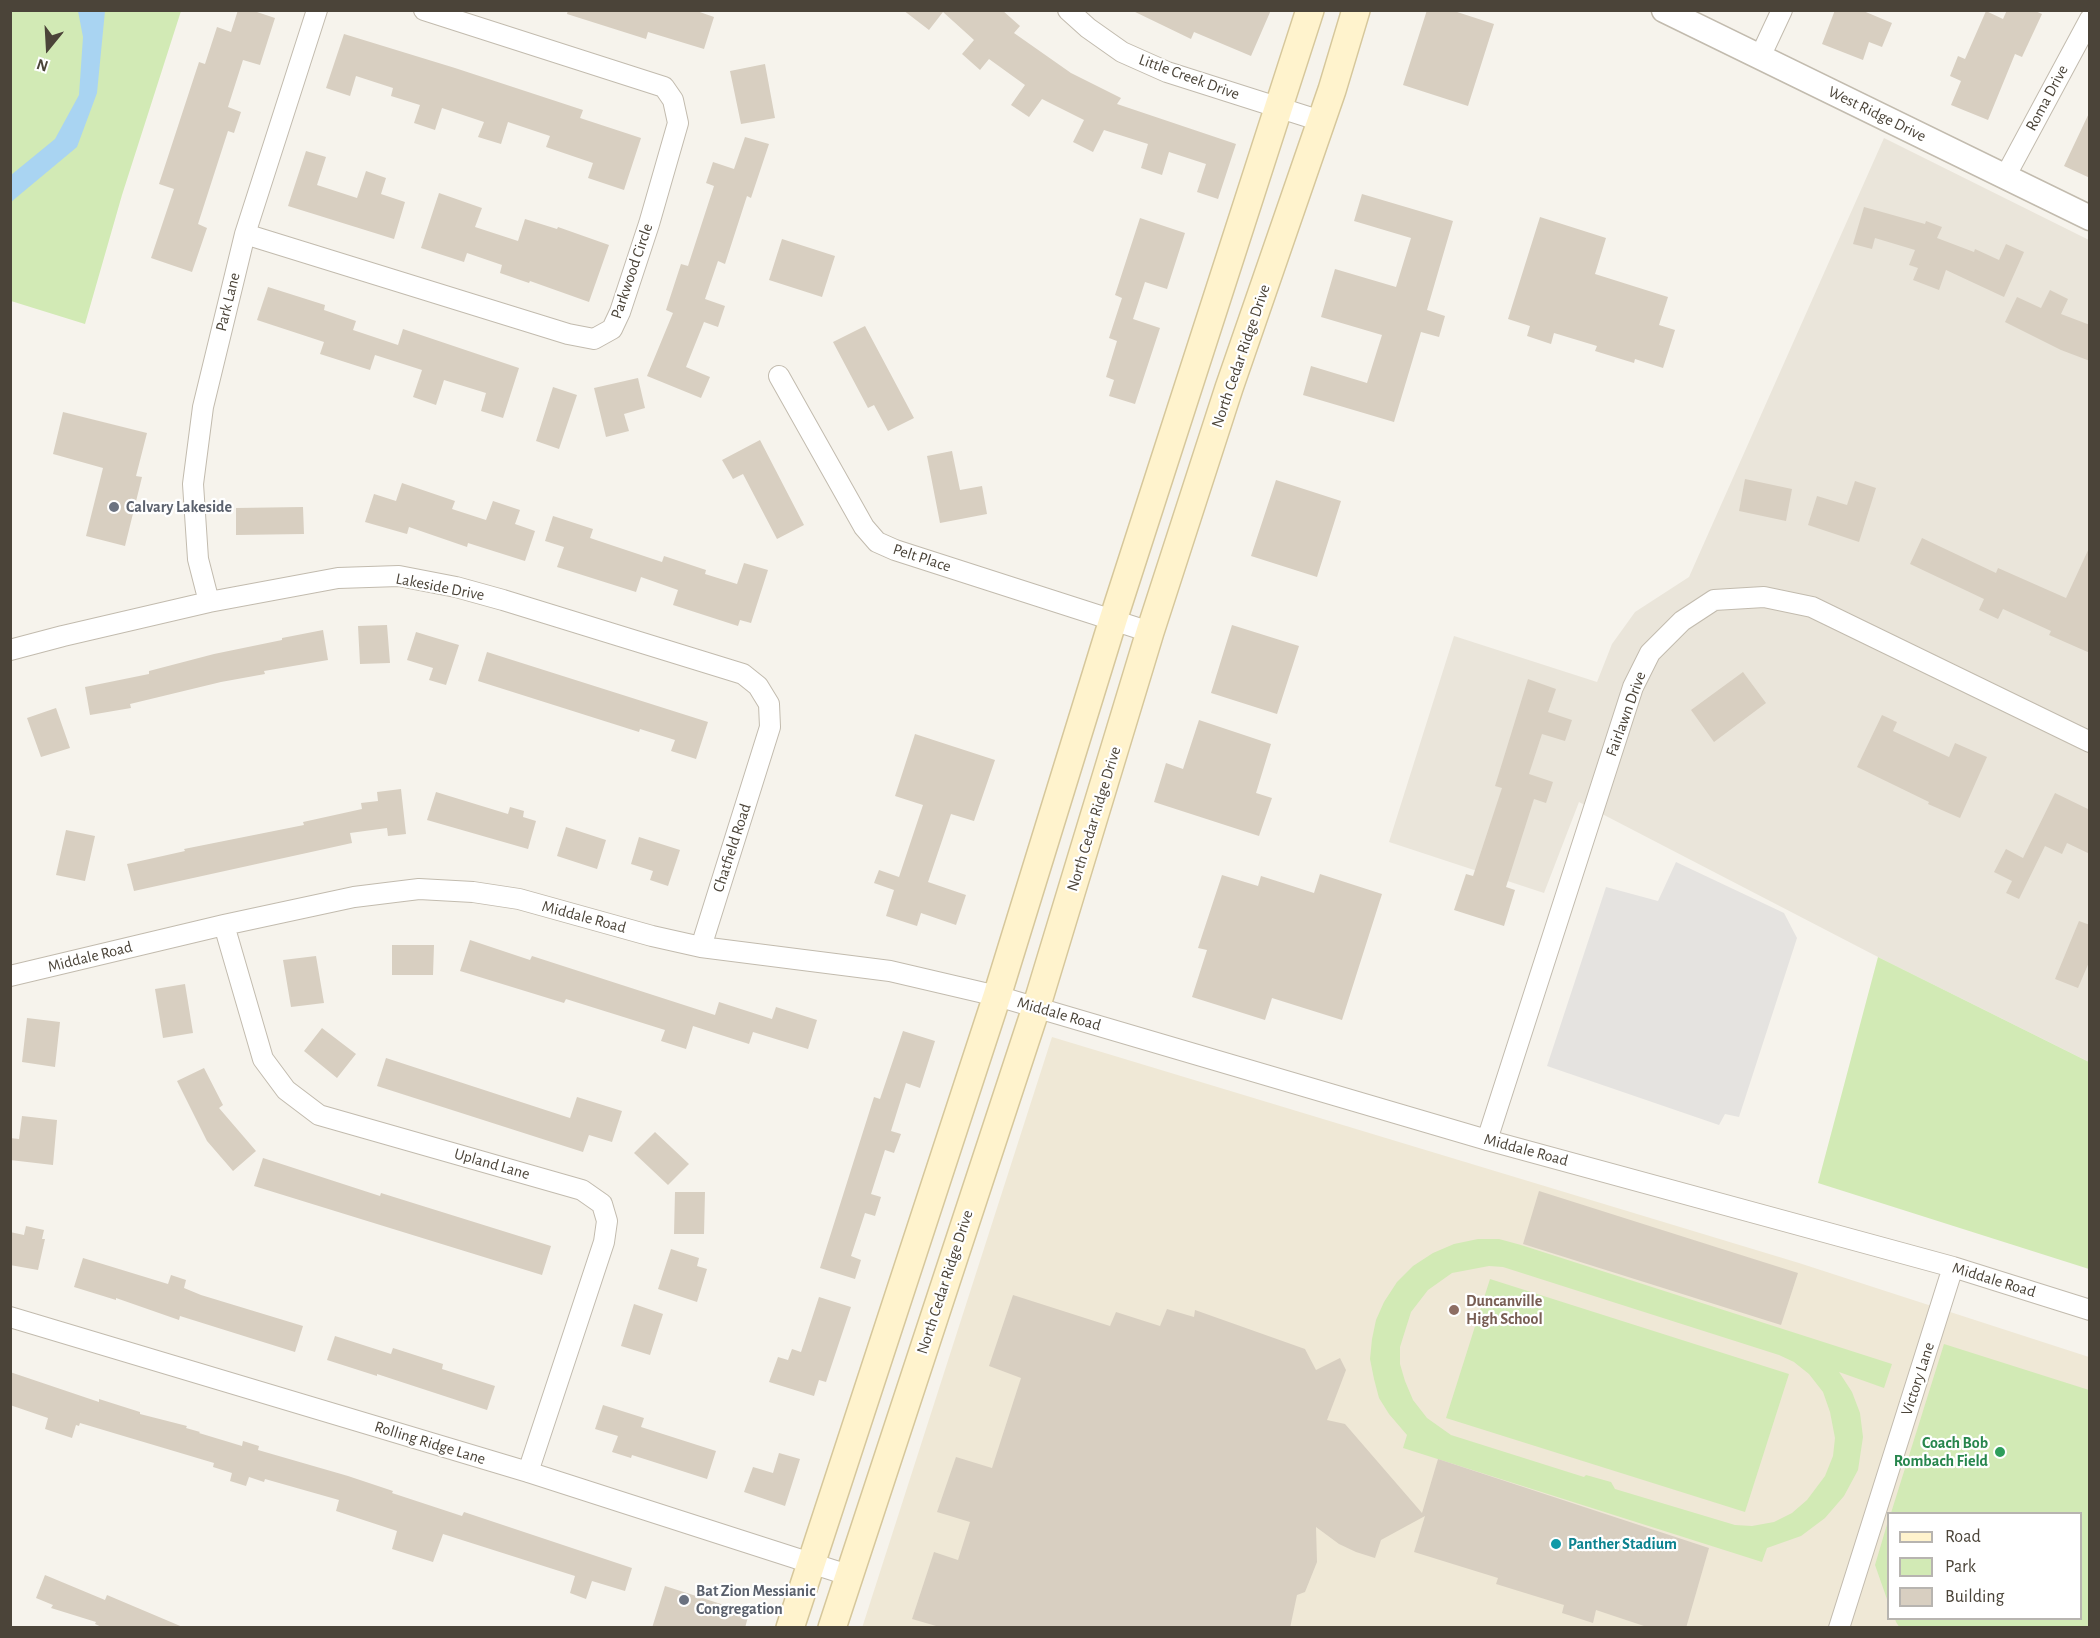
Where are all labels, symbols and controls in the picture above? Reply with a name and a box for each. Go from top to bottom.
north arrow [18,18,78,78]
street label: Little Creek Drive [1136,50,1242,104]
text: N [35,56,50,74]
street label: Roma Drive [2022,62,2072,134]
street label: West Ridge Drive [1825,82,1929,146]
street label: Parkwood Circle [607,221,657,321]
street label: Park Lane [211,271,245,333]
street label: North Cedar Ridge Drive [1207,282,1275,430]
place label: Calvary Lakeside [126,497,232,517]
marker: Calvary Lakeside [107,500,121,514]
street label: Pelt Place [891,540,953,576]
street label: Lakeside Drive [394,569,486,605]
street label: Fairlawn Drive [1602,669,1650,759]
street label: North Cedar Ridge Drive [1063,744,1125,894]
street label: Chatfield Road [709,801,755,895]
street label: Middale Road [540,897,628,937]
street label: Middale Road [46,937,134,977]
street label: Middale Road [1015,993,1103,1035]
street label: Middale Road [1482,1130,1570,1170]
street label: Upland Lane [452,1144,532,1184]
street label: North Cedar Ridge Drive [913,1208,977,1356]
street label: Middale Road [1950,1258,2038,1302]
place label: Duncanville High School [1466,1291,1543,1329]
marker: Duncanville High School [1447,1303,1461,1317]
street label: Victory Lane [1897,1340,1939,1418]
street label: Rolling Ridge Lane [372,1417,488,1469]
place label: Coach Bob Rombach Field [1894,1433,1988,1471]
marker: Coach Bob Rombach Field [1993,1445,2007,1459]
legend [1887,1512,2082,1620]
text: Road [1945,1528,1981,1546]
place label: Panther Stadium [1568,1534,1677,1554]
marker: Panther Stadium [1549,1537,1563,1551]
text: Park [1945,1558,1976,1576]
place label: Bat Zion Messianic Congregation [696,1581,815,1619]
text: Building [1945,1588,2004,1606]
marker: Bat Zion Messianic Congregation [677,1593,691,1607]

